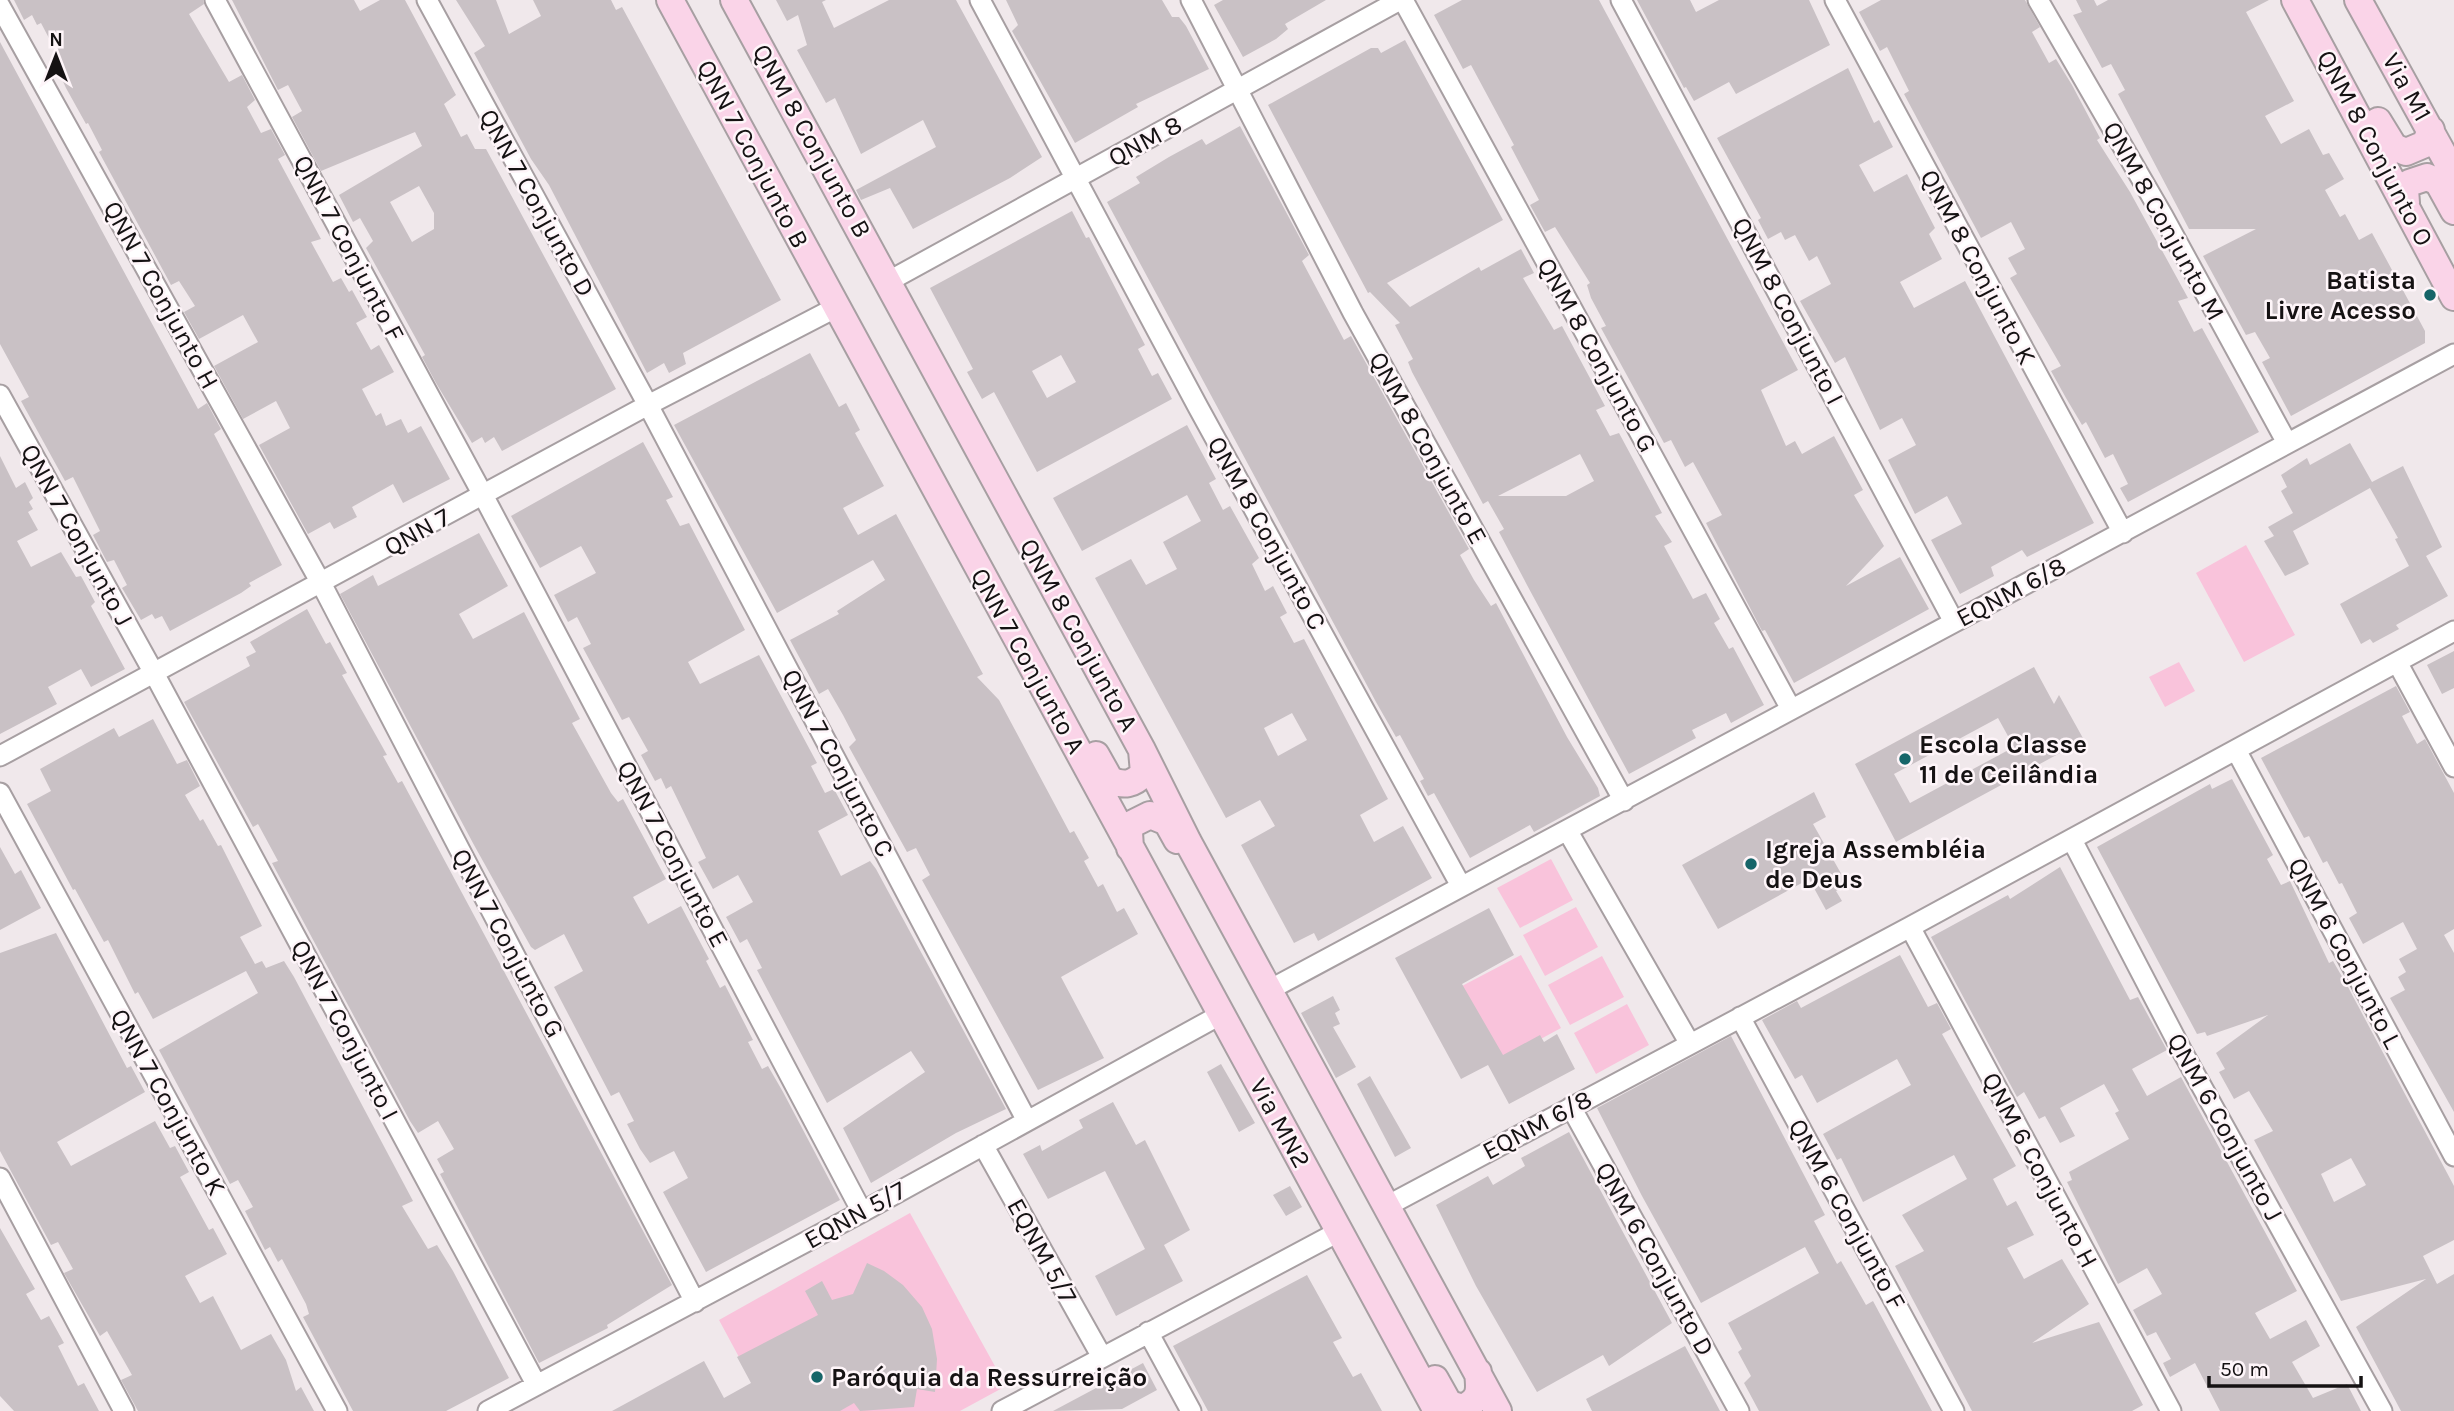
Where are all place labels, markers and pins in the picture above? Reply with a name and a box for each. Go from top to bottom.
place label: Batista Livre Acesso [2265,265,2416,326]
marker: Batista Livre Acesso [2422,287,2438,303]
place label: Escola Classe 11 de Ceilândia [1919,729,2098,790]
marker: Escola Classe 11 de Ceilândia [1897,751,1913,767]
place label: Igreja Assembléia de Deus [1765,834,1986,895]
marker: Igreja Assembléia de Deus [1743,856,1759,872]
place label: Paróquia da Ressurreição [831,1362,1147,1393]
marker: Paróquia da Ressurreição [809,1369,825,1385]

